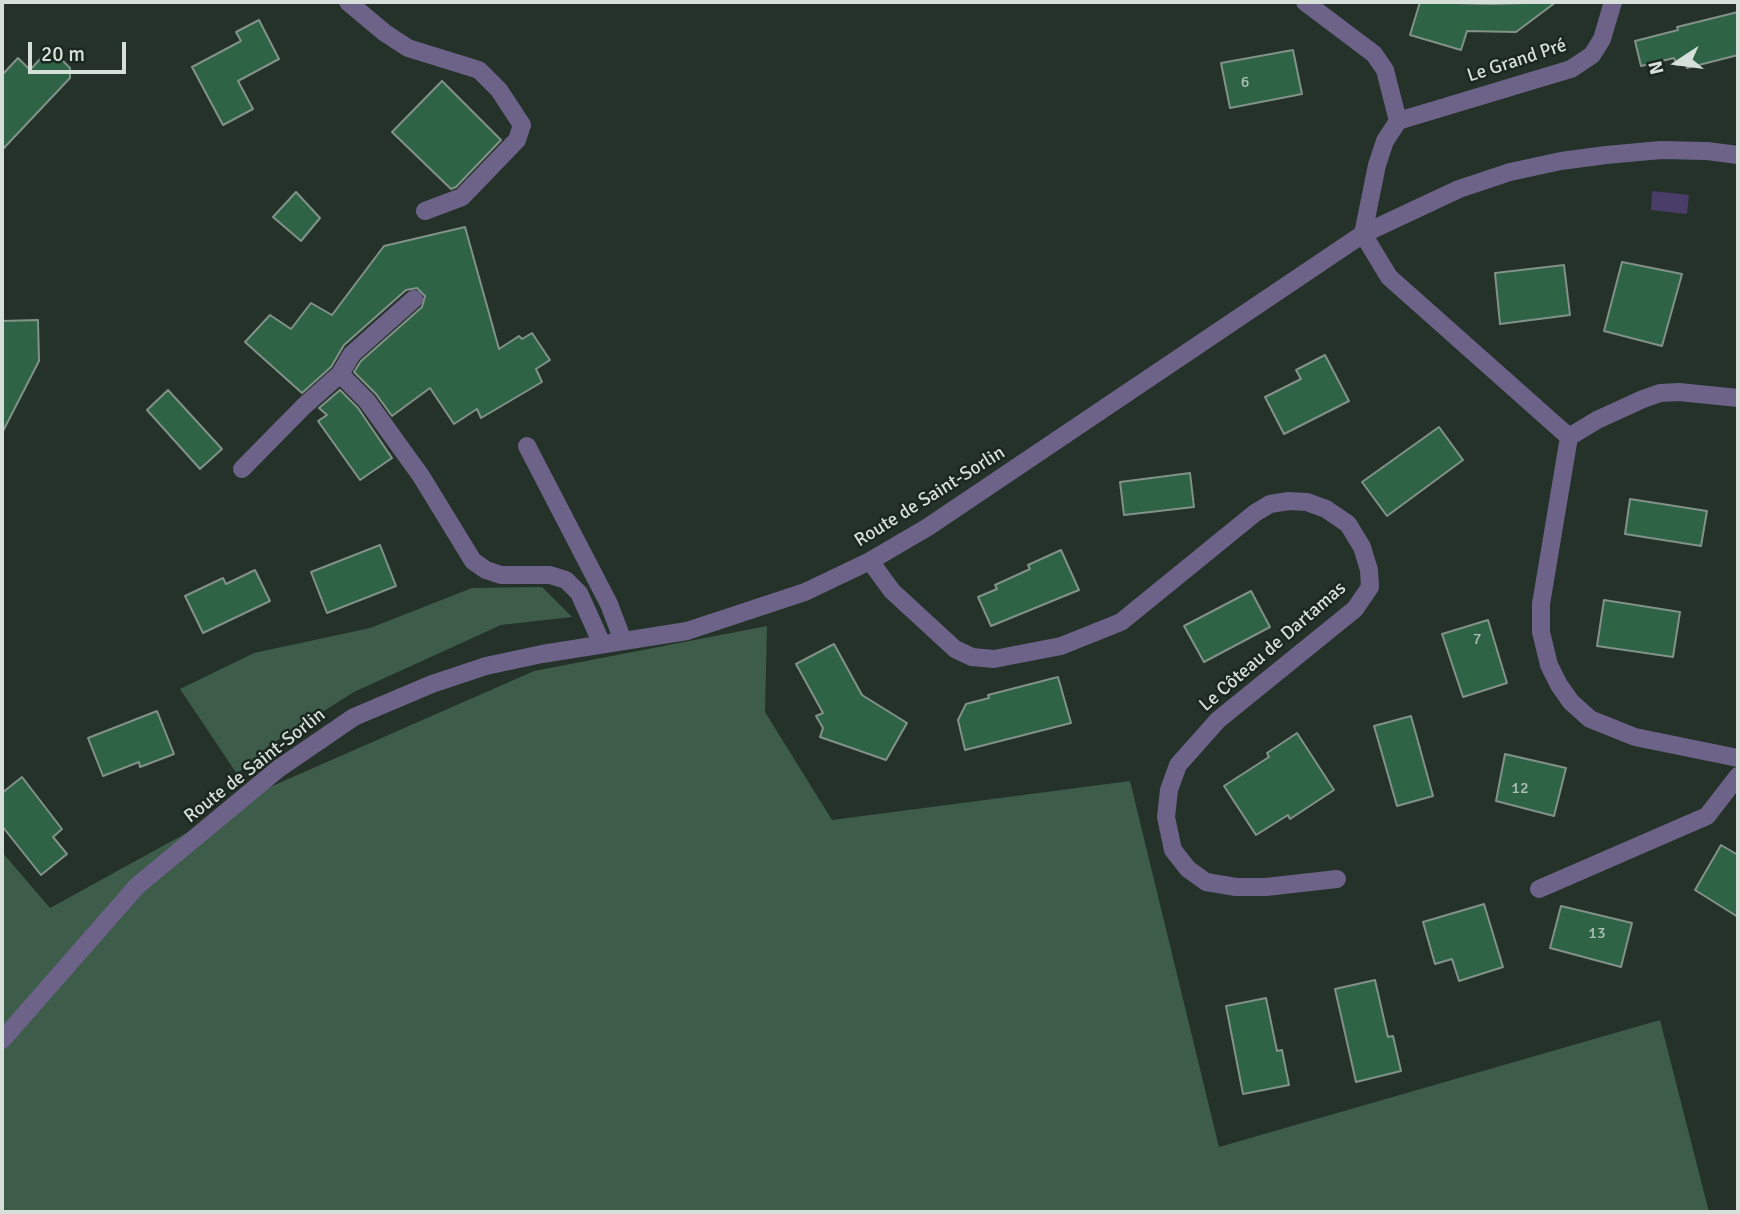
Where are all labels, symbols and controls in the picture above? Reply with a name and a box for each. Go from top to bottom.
scale bar [32,28,130,72]
north arrow [1642,28,1712,98]
street label: Le Grand Pré [1464,34,1570,88]
text: 20 m [41,41,85,67]
text: N [1643,59,1670,77]
house number: 6 [1241,73,1249,93]
street label: Route de Saint-Sorlin [851,442,1009,552]
street label: Le Côteau de Dartamas [1195,577,1351,717]
house number: 7 [1473,630,1481,650]
street label: Route de Saint-Sorlin [180,704,330,828]
house number: 12 [1511,779,1529,799]
house number: 13 [1588,924,1606,944]

